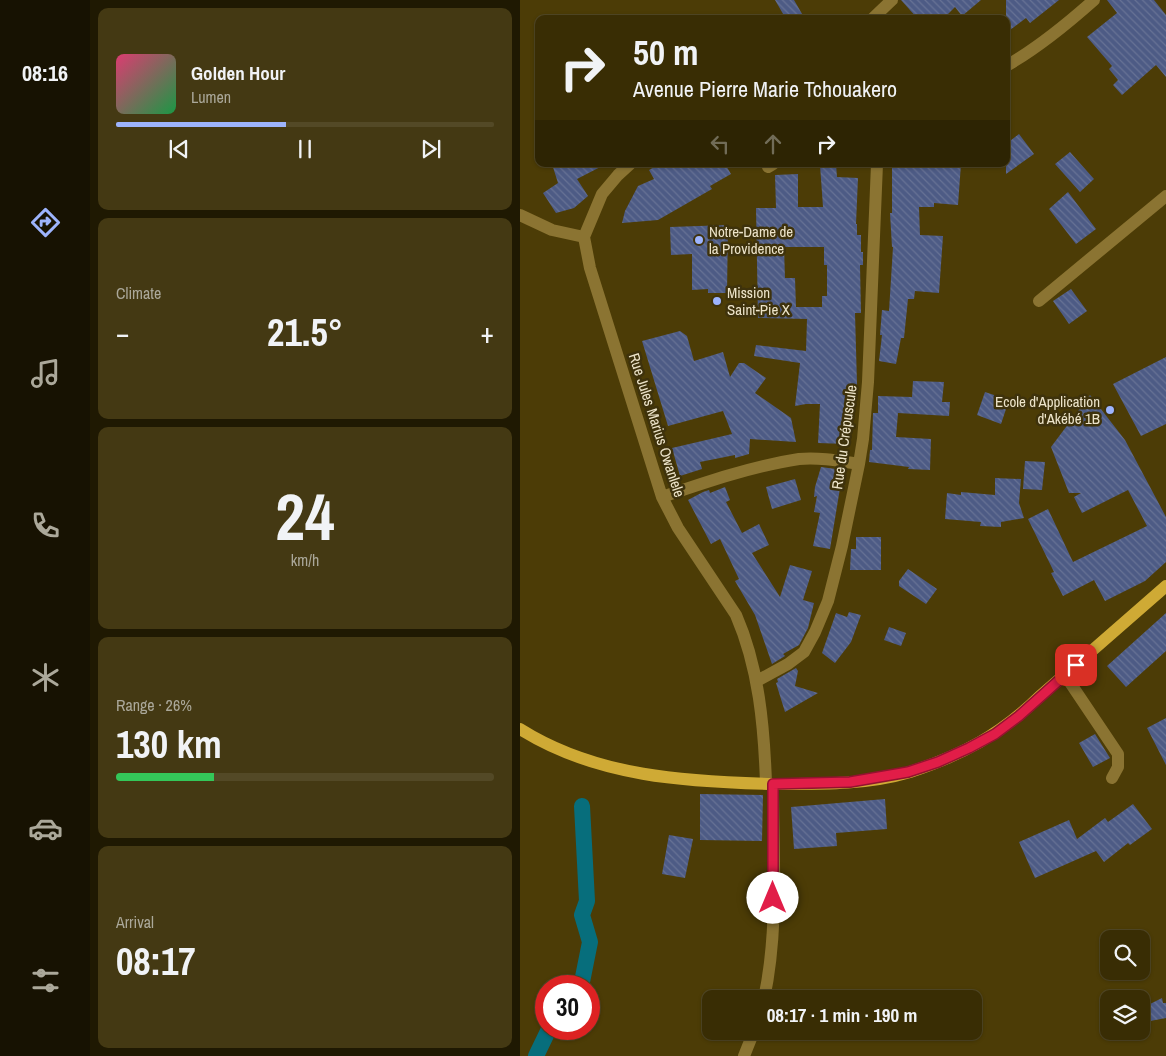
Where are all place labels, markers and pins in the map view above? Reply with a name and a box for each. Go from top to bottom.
place label: Notre-Dame de la Providence [709,221,793,259]
marker: Notre-Dame de la Providence [693,234,705,246]
place label: Mission Saint-Pie X [727,282,791,320]
marker: Mission Saint-Pie X [711,295,723,307]
place label: Ecole d'Application d'Akébé 1B [995,391,1100,429]
marker: Ecole d'Application d'Akébé 1B [1104,404,1116,416]
pin [1055,644,1097,686]

